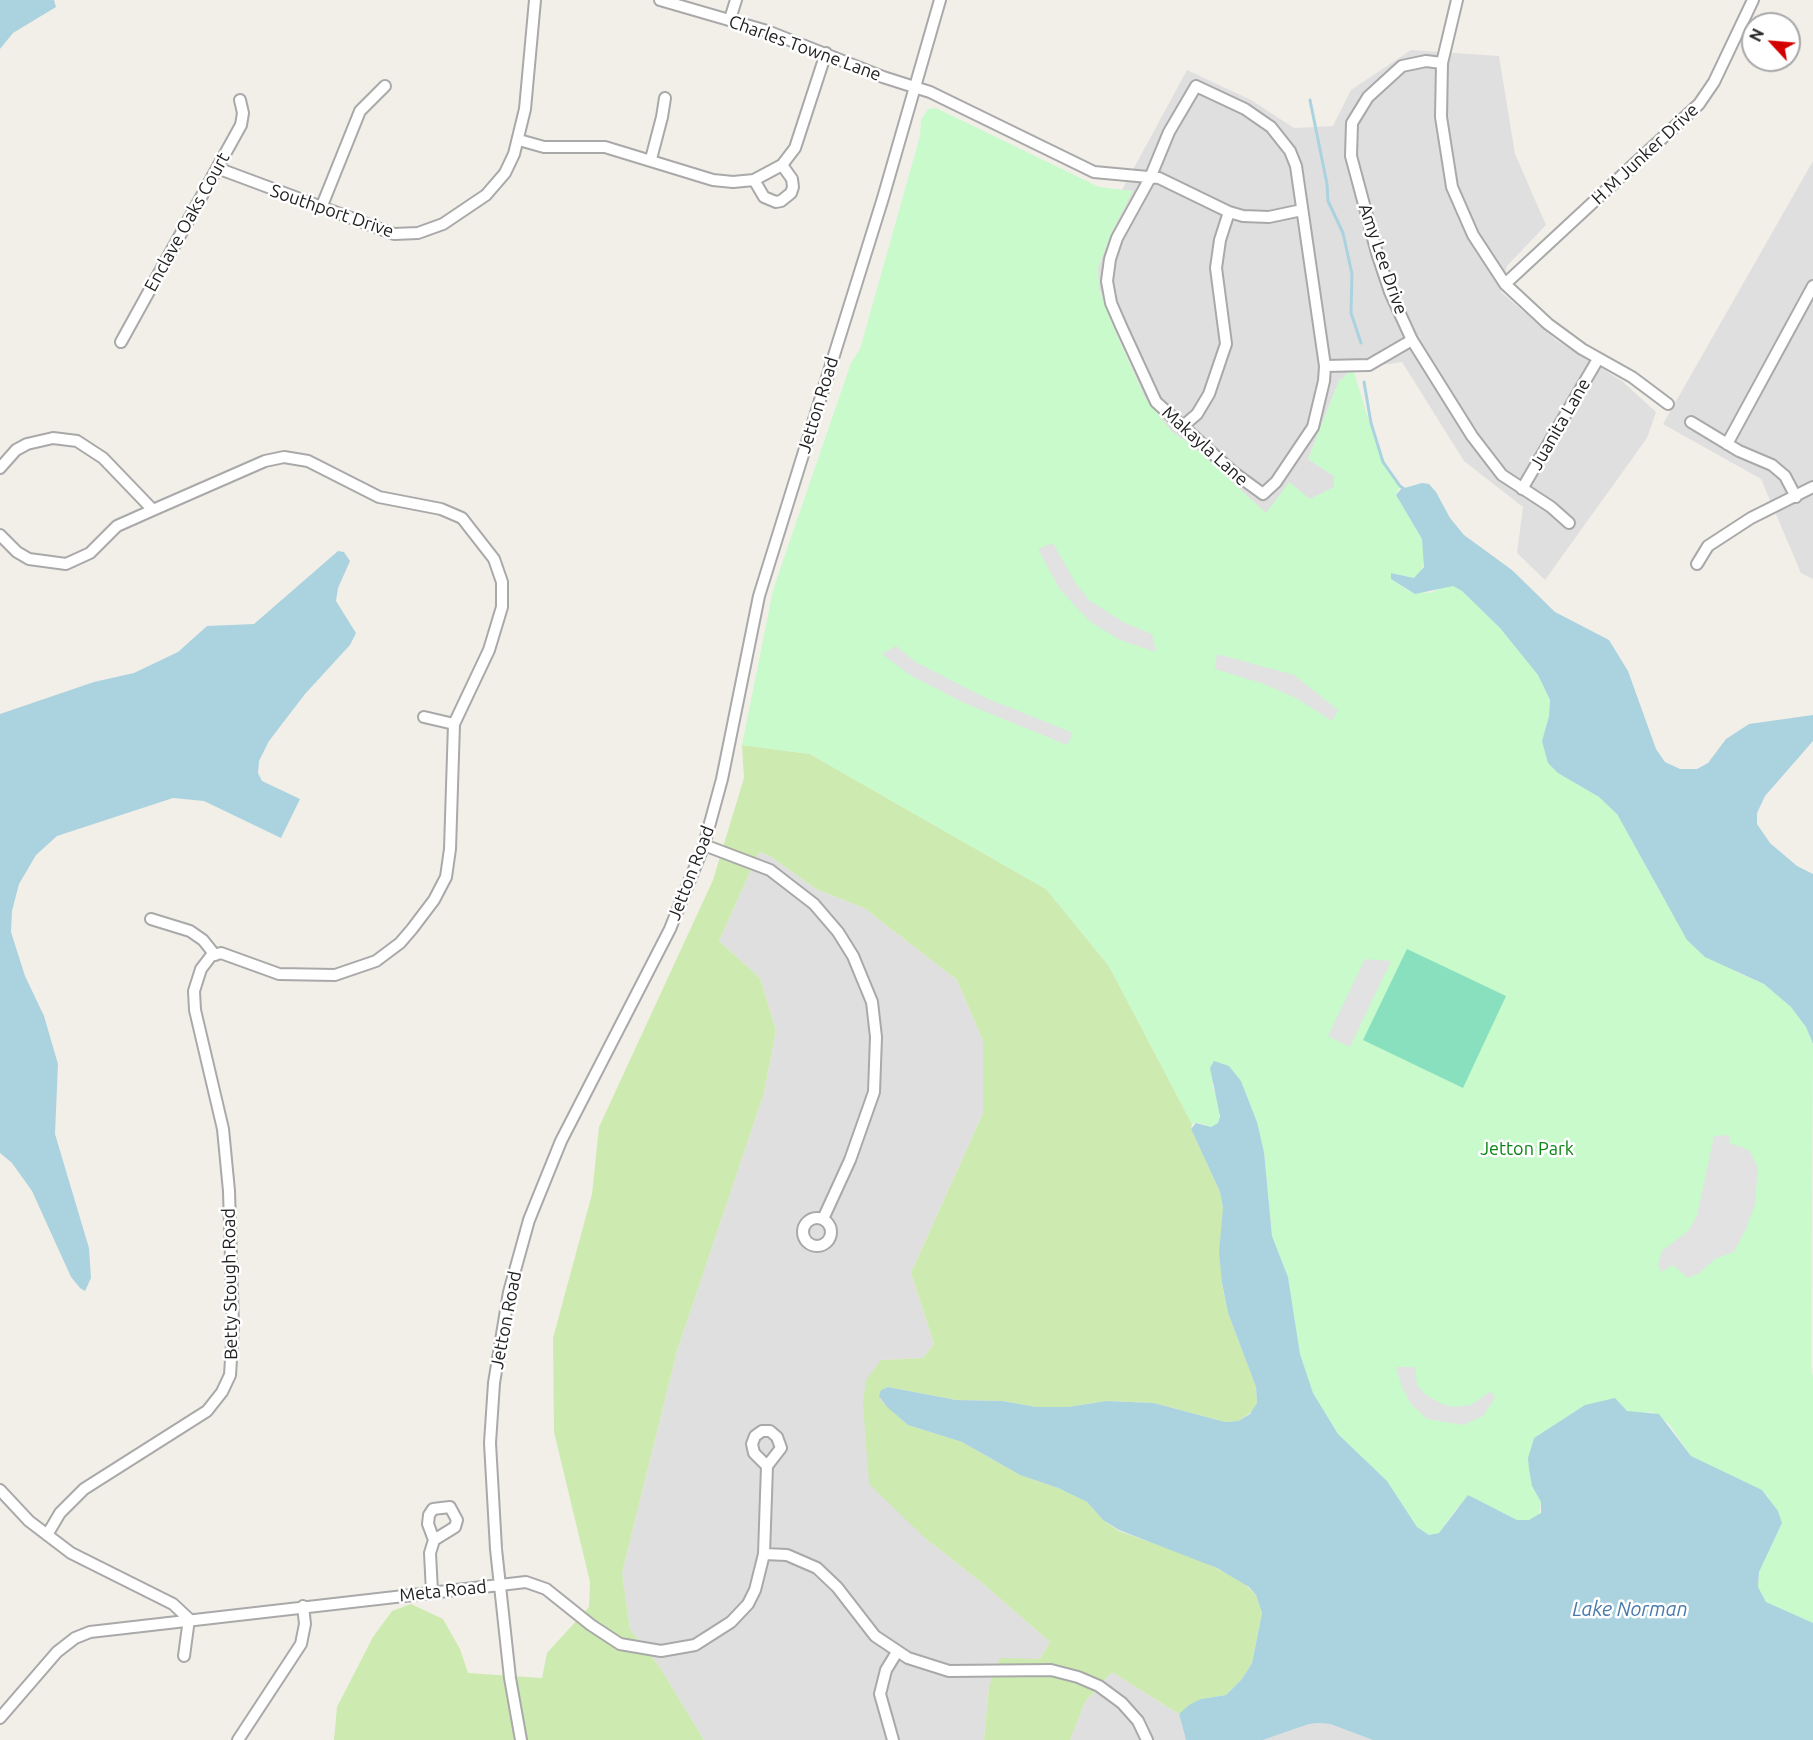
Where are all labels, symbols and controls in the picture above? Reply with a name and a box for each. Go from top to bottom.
street label: Charles Towne Lane [726,10,884,86]
north arrow [1741,12,1801,72]
text: N [1746,26,1767,44]
street label: H M Junker Drive [1587,99,1703,209]
street label: Enclave Oaks Court [140,149,234,295]
street label: Southport Drive [267,180,397,242]
street label: Amy Lee Drive [1354,201,1412,317]
street label: Jetton Road [793,354,843,456]
street label: Juanita Lane [1525,374,1595,474]
street label: Makayla Lane [1157,402,1253,490]
street label: Jetton Road [663,823,719,923]
park label: Jetton Park [1480,1138,1574,1160]
street label: Betty Stough Road [218,1208,242,1360]
street label: Jetton Road [486,1269,526,1371]
street label: Meta Road [398,1576,488,1606]
water label: Lake Norman [1572,1597,1688,1621]

